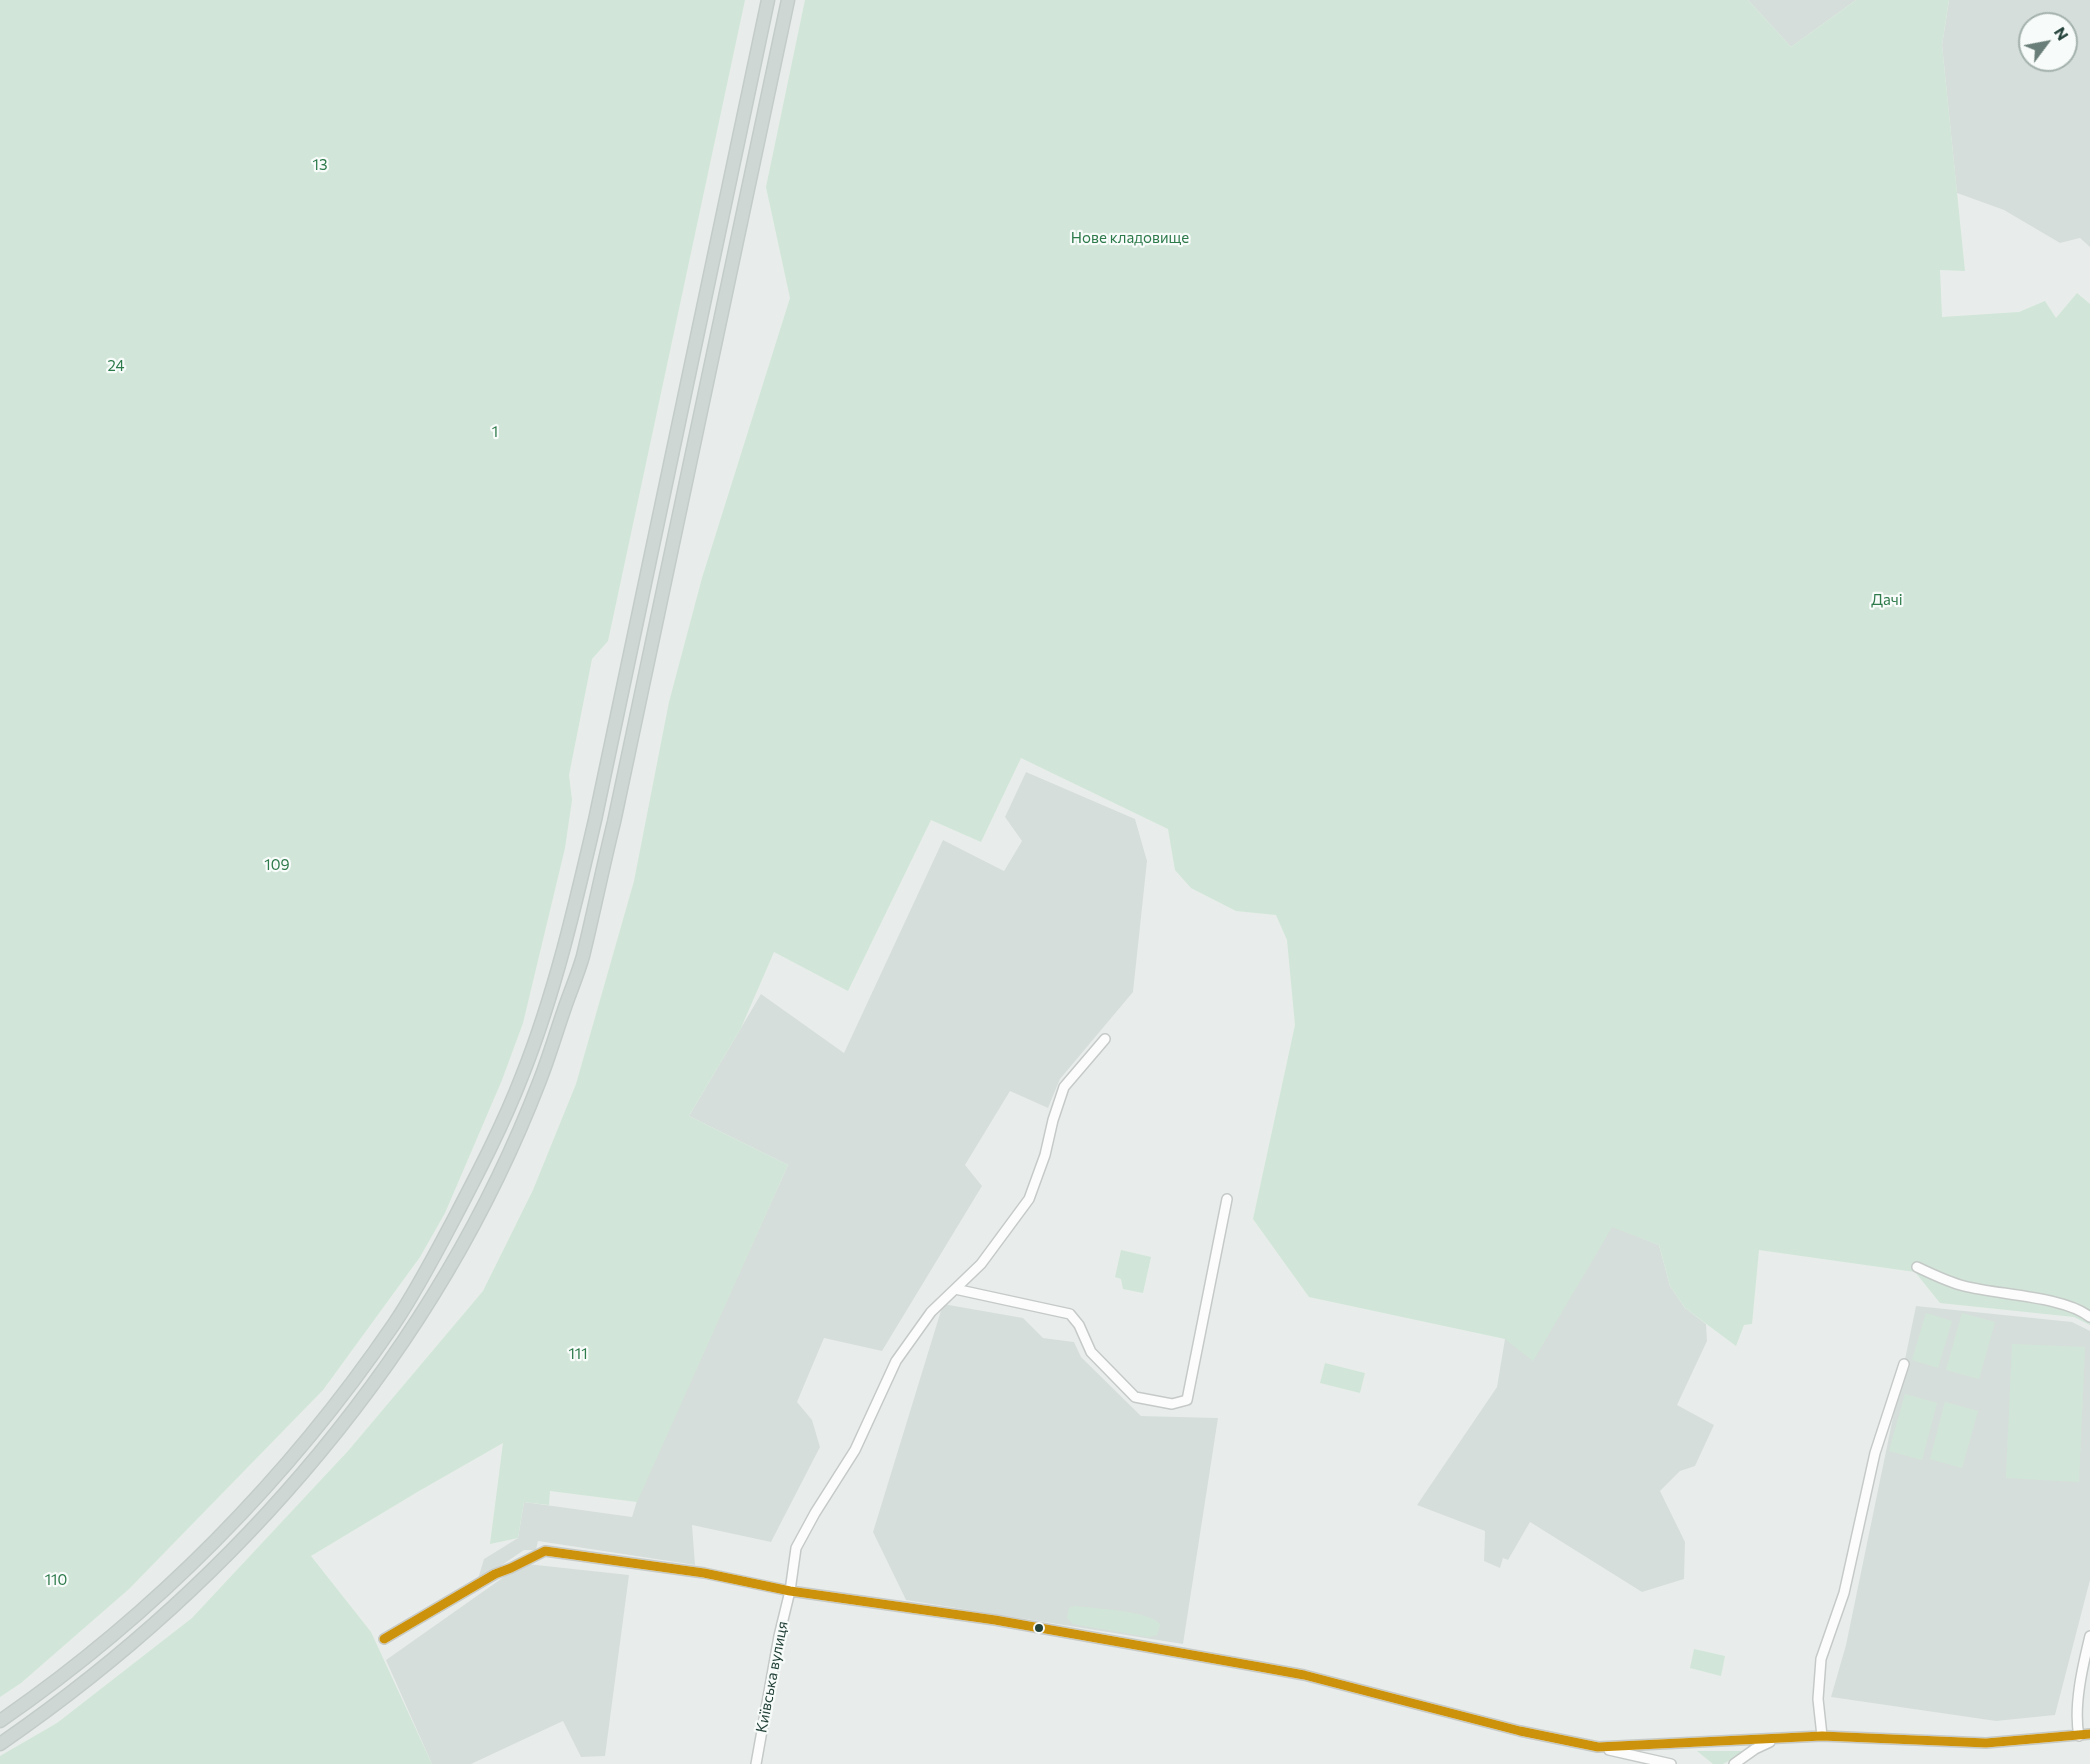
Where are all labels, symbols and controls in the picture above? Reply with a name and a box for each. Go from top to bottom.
north arrow [2018,12,2078,72]
text: N [2051,23,2073,43]
park label: 13 [313,156,327,174]
park label: Нове кладовище [1071,229,1189,247]
park label: 24 [107,357,125,375]
park label: 1 [492,423,498,441]
park label: Дачі [1871,591,1903,609]
park label: 109 [264,856,290,874]
park label: 111 [568,1345,588,1363]
park label: 110 [45,1571,67,1589]
street label: Київська вулиця [752,1620,792,1734]
unlabelled marker [1033,1622,1045,1634]

